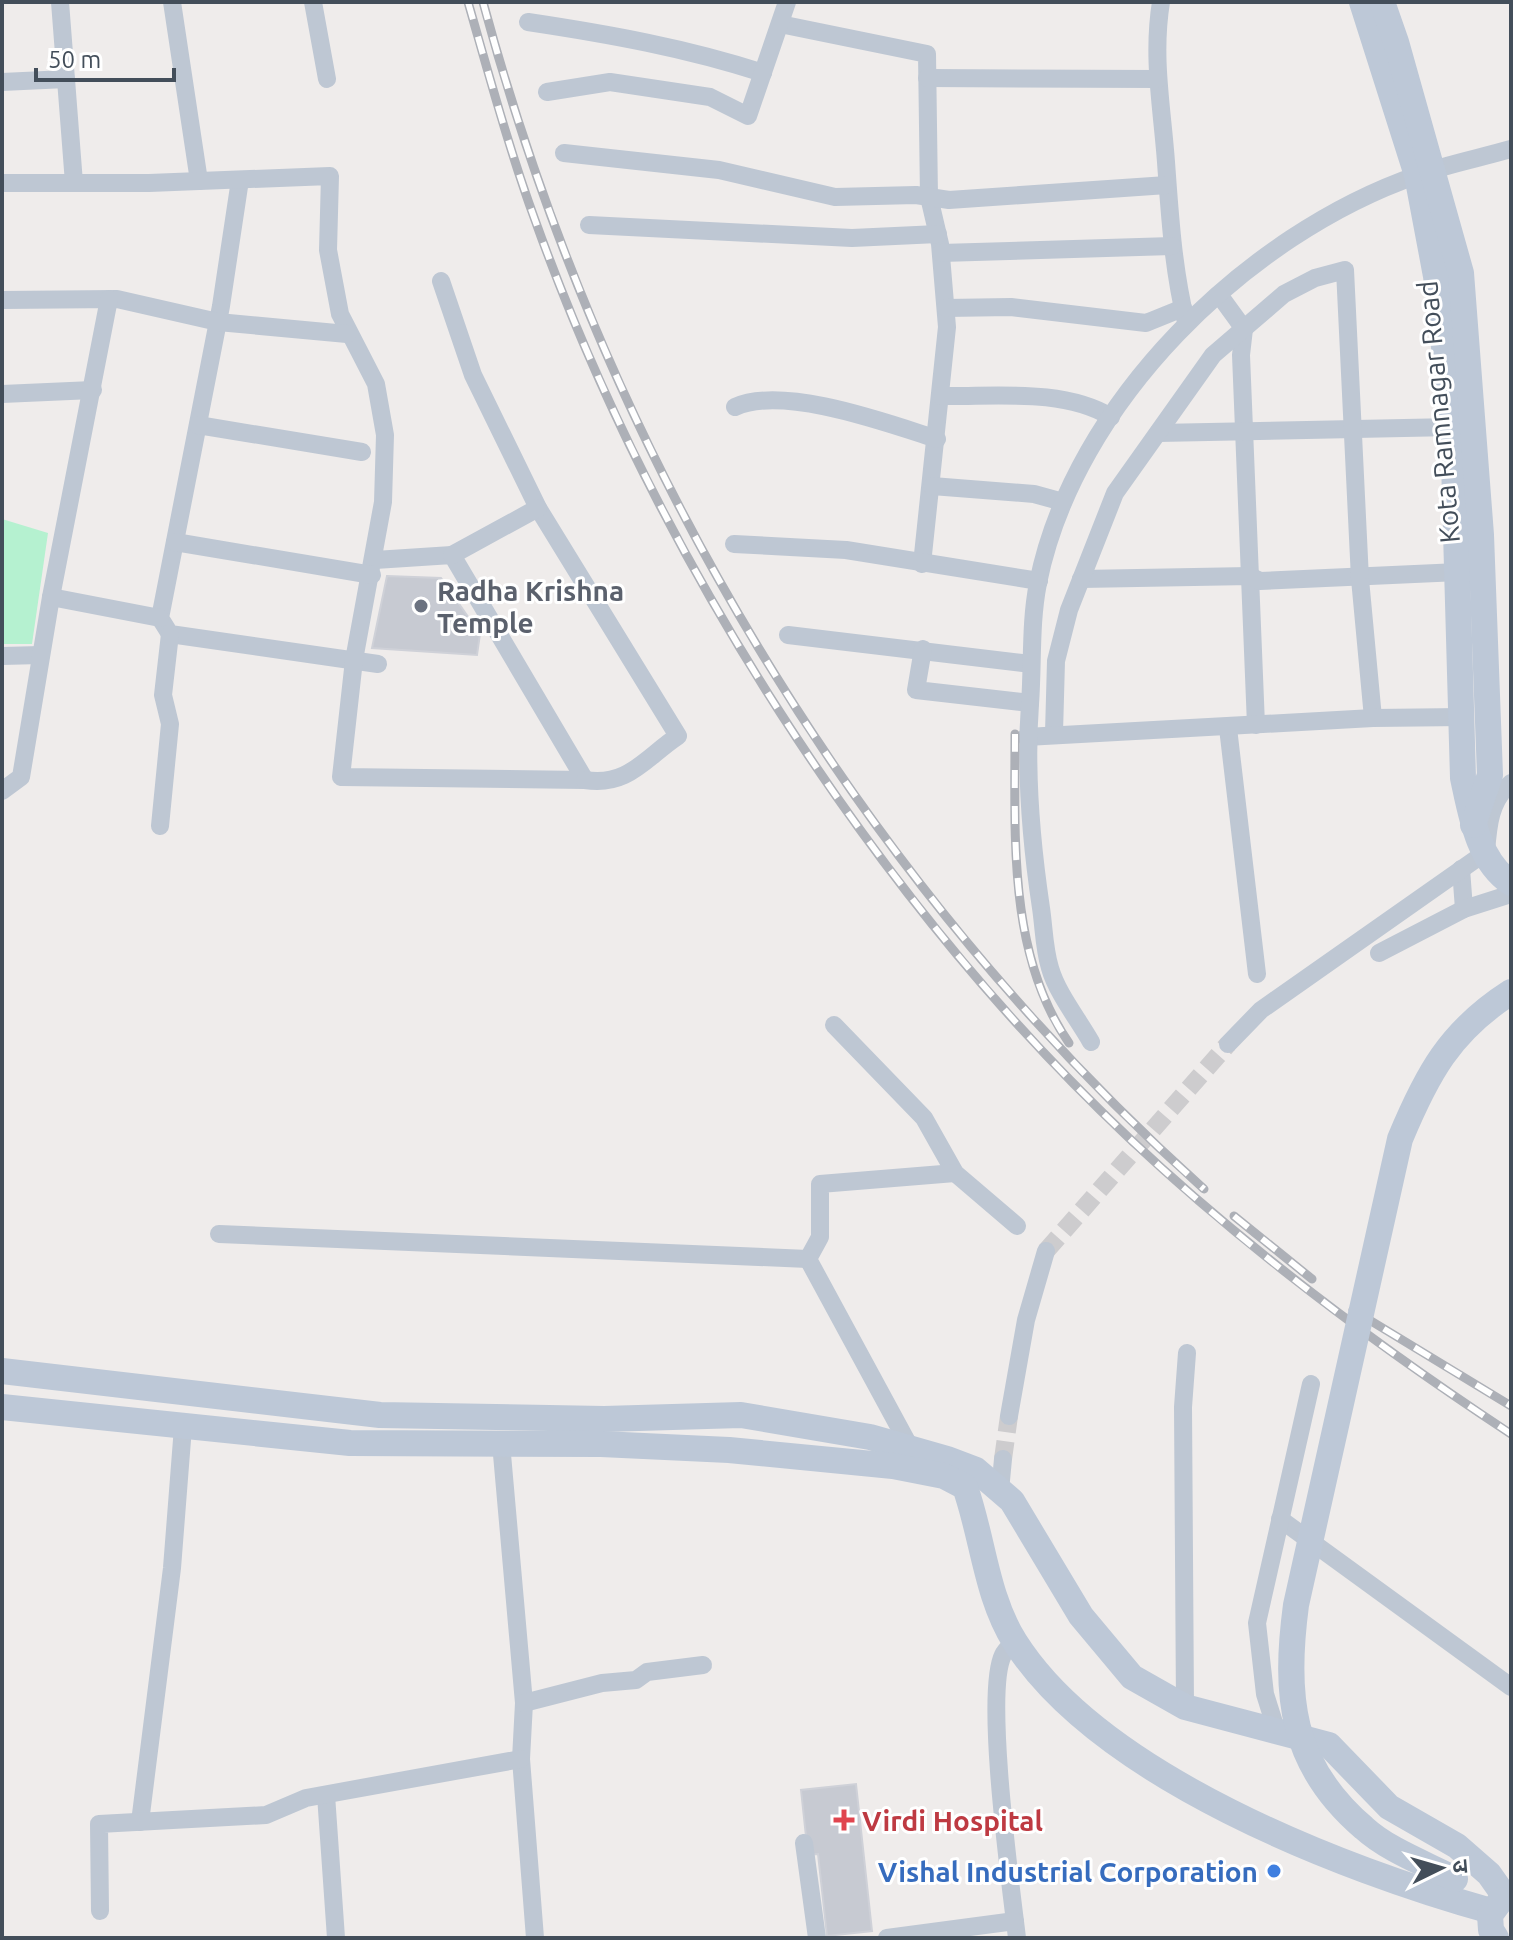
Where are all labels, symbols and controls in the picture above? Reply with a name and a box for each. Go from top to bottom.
scale bar [36,32,174,82]
text: 50 m [48,46,101,73]
street label: Kota Ramnagar Road [1411,280,1465,544]
place label: Radha Krishna Temple [437,575,624,638]
marker: Radha Krishna Temple [412,597,430,615]
place label: Virdi Hospital [862,1805,1043,1836]
marker: Virdi Hospital [833,1809,855,1831]
north arrow [1401,1828,1481,1908]
place label: Vishal Industrial Corporation [878,1856,1258,1887]
text: उ [1448,1859,1475,1875]
marker: Vishal Industrial Corporation [1265,1862,1283,1880]

